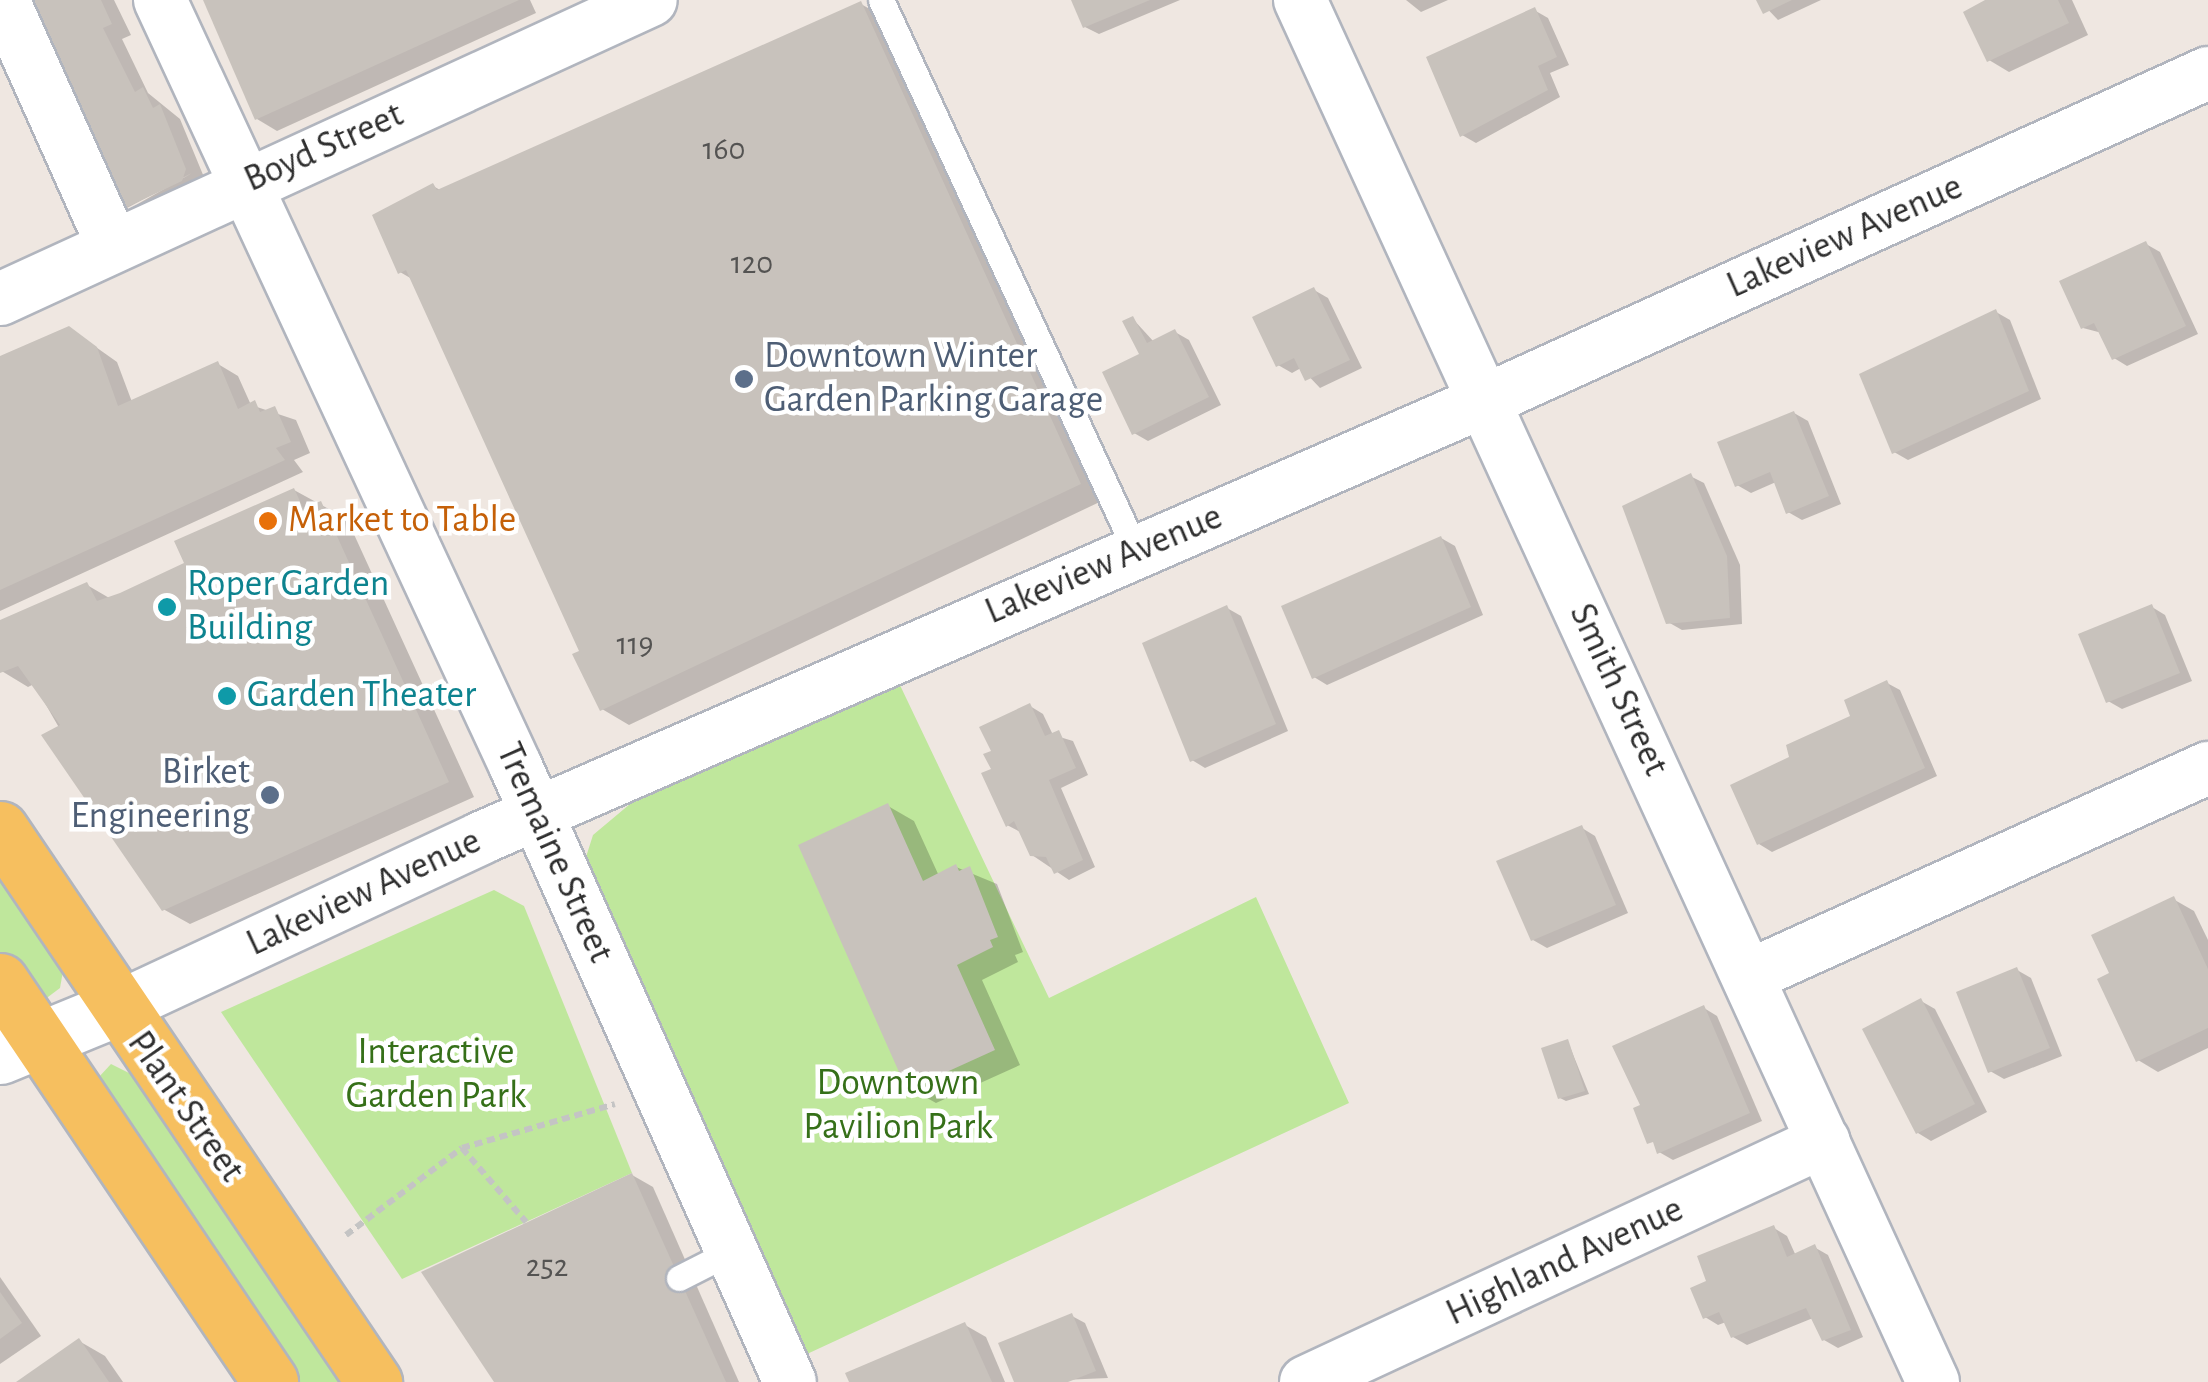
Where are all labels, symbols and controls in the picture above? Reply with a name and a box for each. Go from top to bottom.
street label: Boyd Street [237,93,411,203]
house number: 160 [703,130,745,168]
street label: Lakeview Avenue [1720,165,1970,309]
house number: 120 [731,244,773,282]
place label: Downtown Winter Garden Parking Garage [764,334,1103,424]
marker: Downtown Winter Garden Parking Garage [733,368,755,390]
street label: Lakeview Avenue [979,495,1229,635]
place label: Market to Table [288,498,516,544]
marker: Market to Table [257,510,279,532]
place label: Roper Garden Building [187,562,389,652]
marker: Roper Garden Building [156,596,178,618]
street label: Smith Street [1558,597,1678,783]
house number: 119 [616,625,654,663]
place label: Garden Theater [247,673,476,719]
marker: Garden Theater [216,685,238,707]
street label: Tremaine Street [485,736,623,970]
place label: Birket Engineering [71,750,250,839]
marker: Birket Engineering [259,784,281,806]
street label: Lakeview Avenue [240,819,488,967]
street label: Plant Street [116,1023,254,1191]
park label: Interactive Garden Park [346,1030,526,1120]
park label: Downtown Pavilion Park [803,1061,993,1150]
street label: Highland Avenue [1439,1187,1691,1337]
house number: 252 [526,1247,568,1285]

